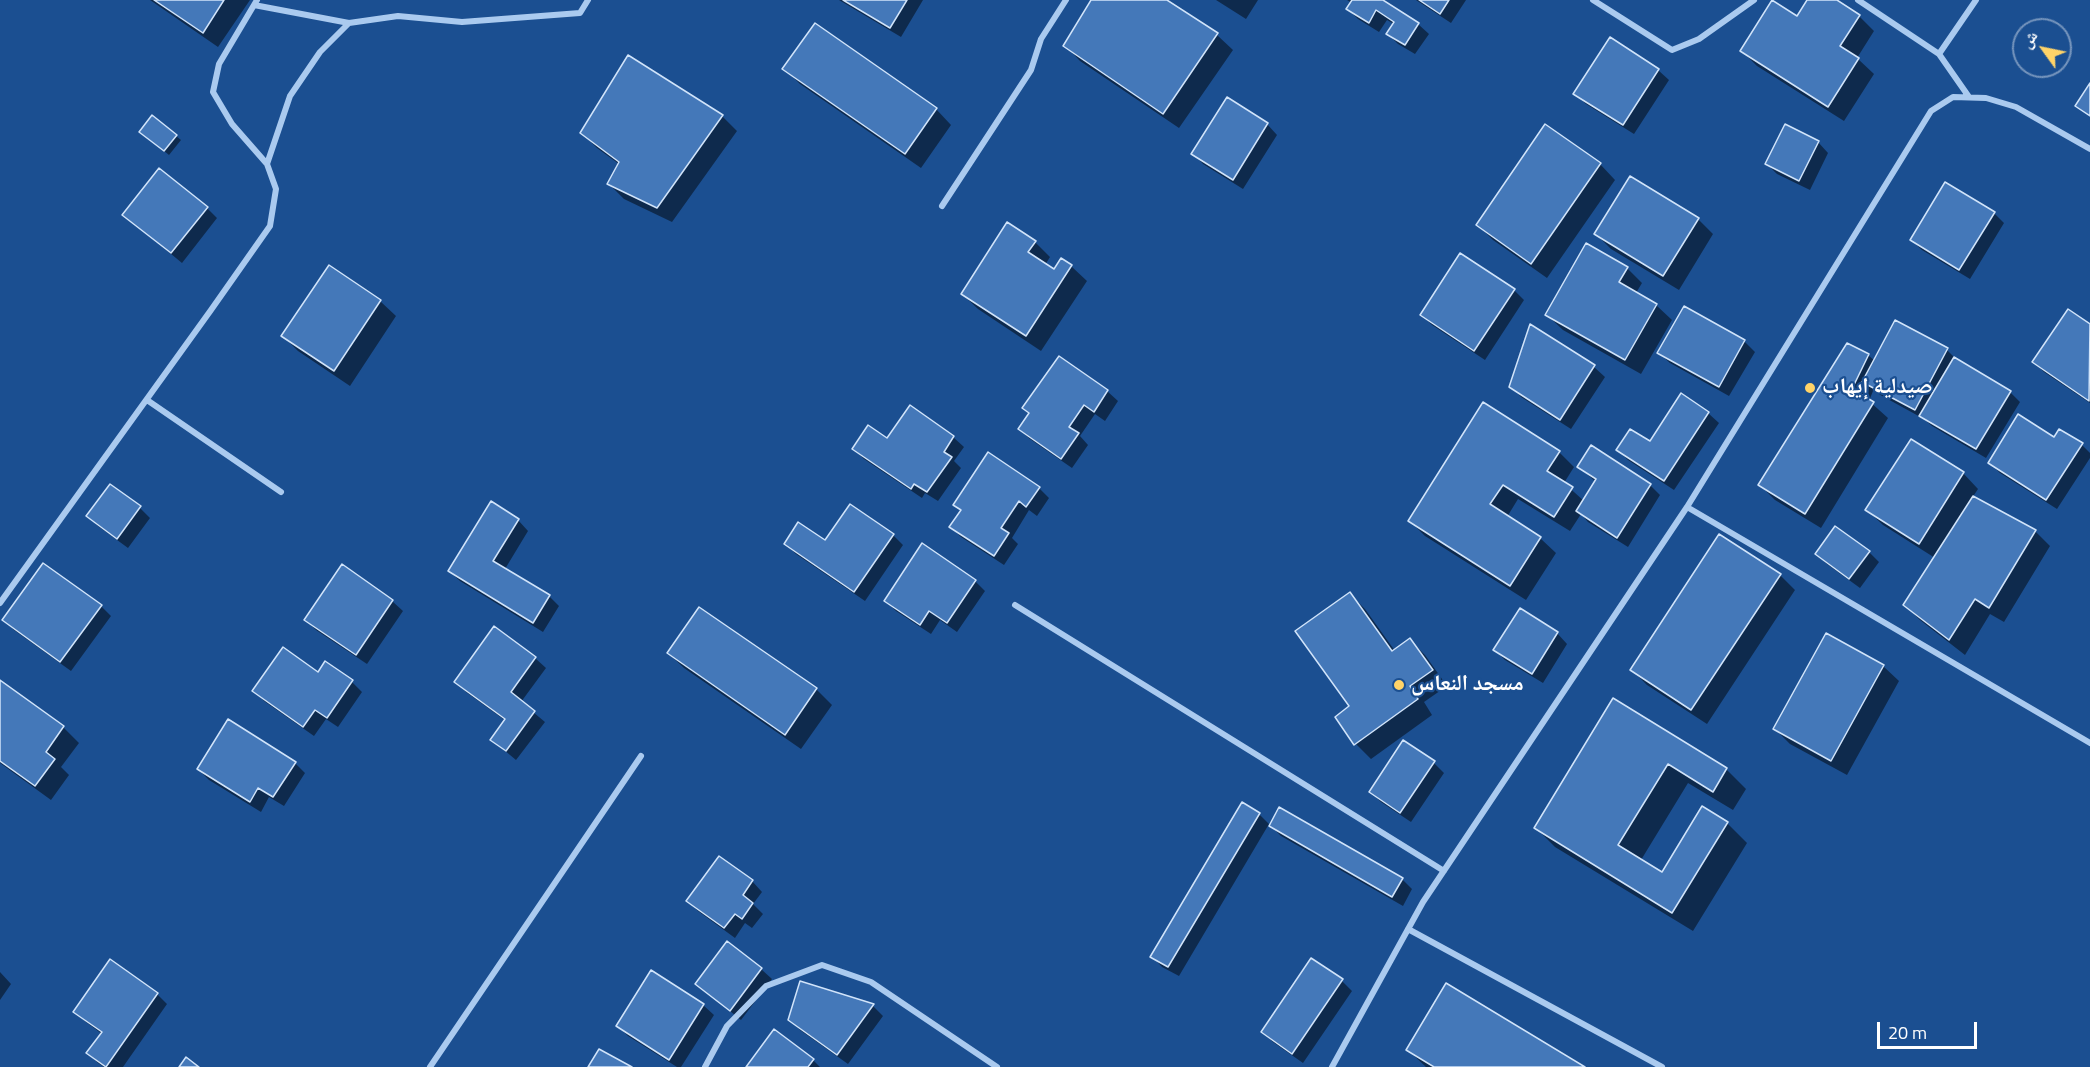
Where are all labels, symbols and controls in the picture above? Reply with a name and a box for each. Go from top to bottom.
north arrow [2012,18,2072,78]
text: ش [2014,26,2043,53]
place label: صيدلية إيهاب [1822,375,1932,401]
marker: صيدلية إيهاب [1803,381,1817,395]
place label: مسجد النعاس [1411,672,1524,698]
marker: مسجد النعاس [1392,678,1406,692]
scale bar [1880,1010,1980,1048]
text: 20 m [1888,1019,1927,1046]

